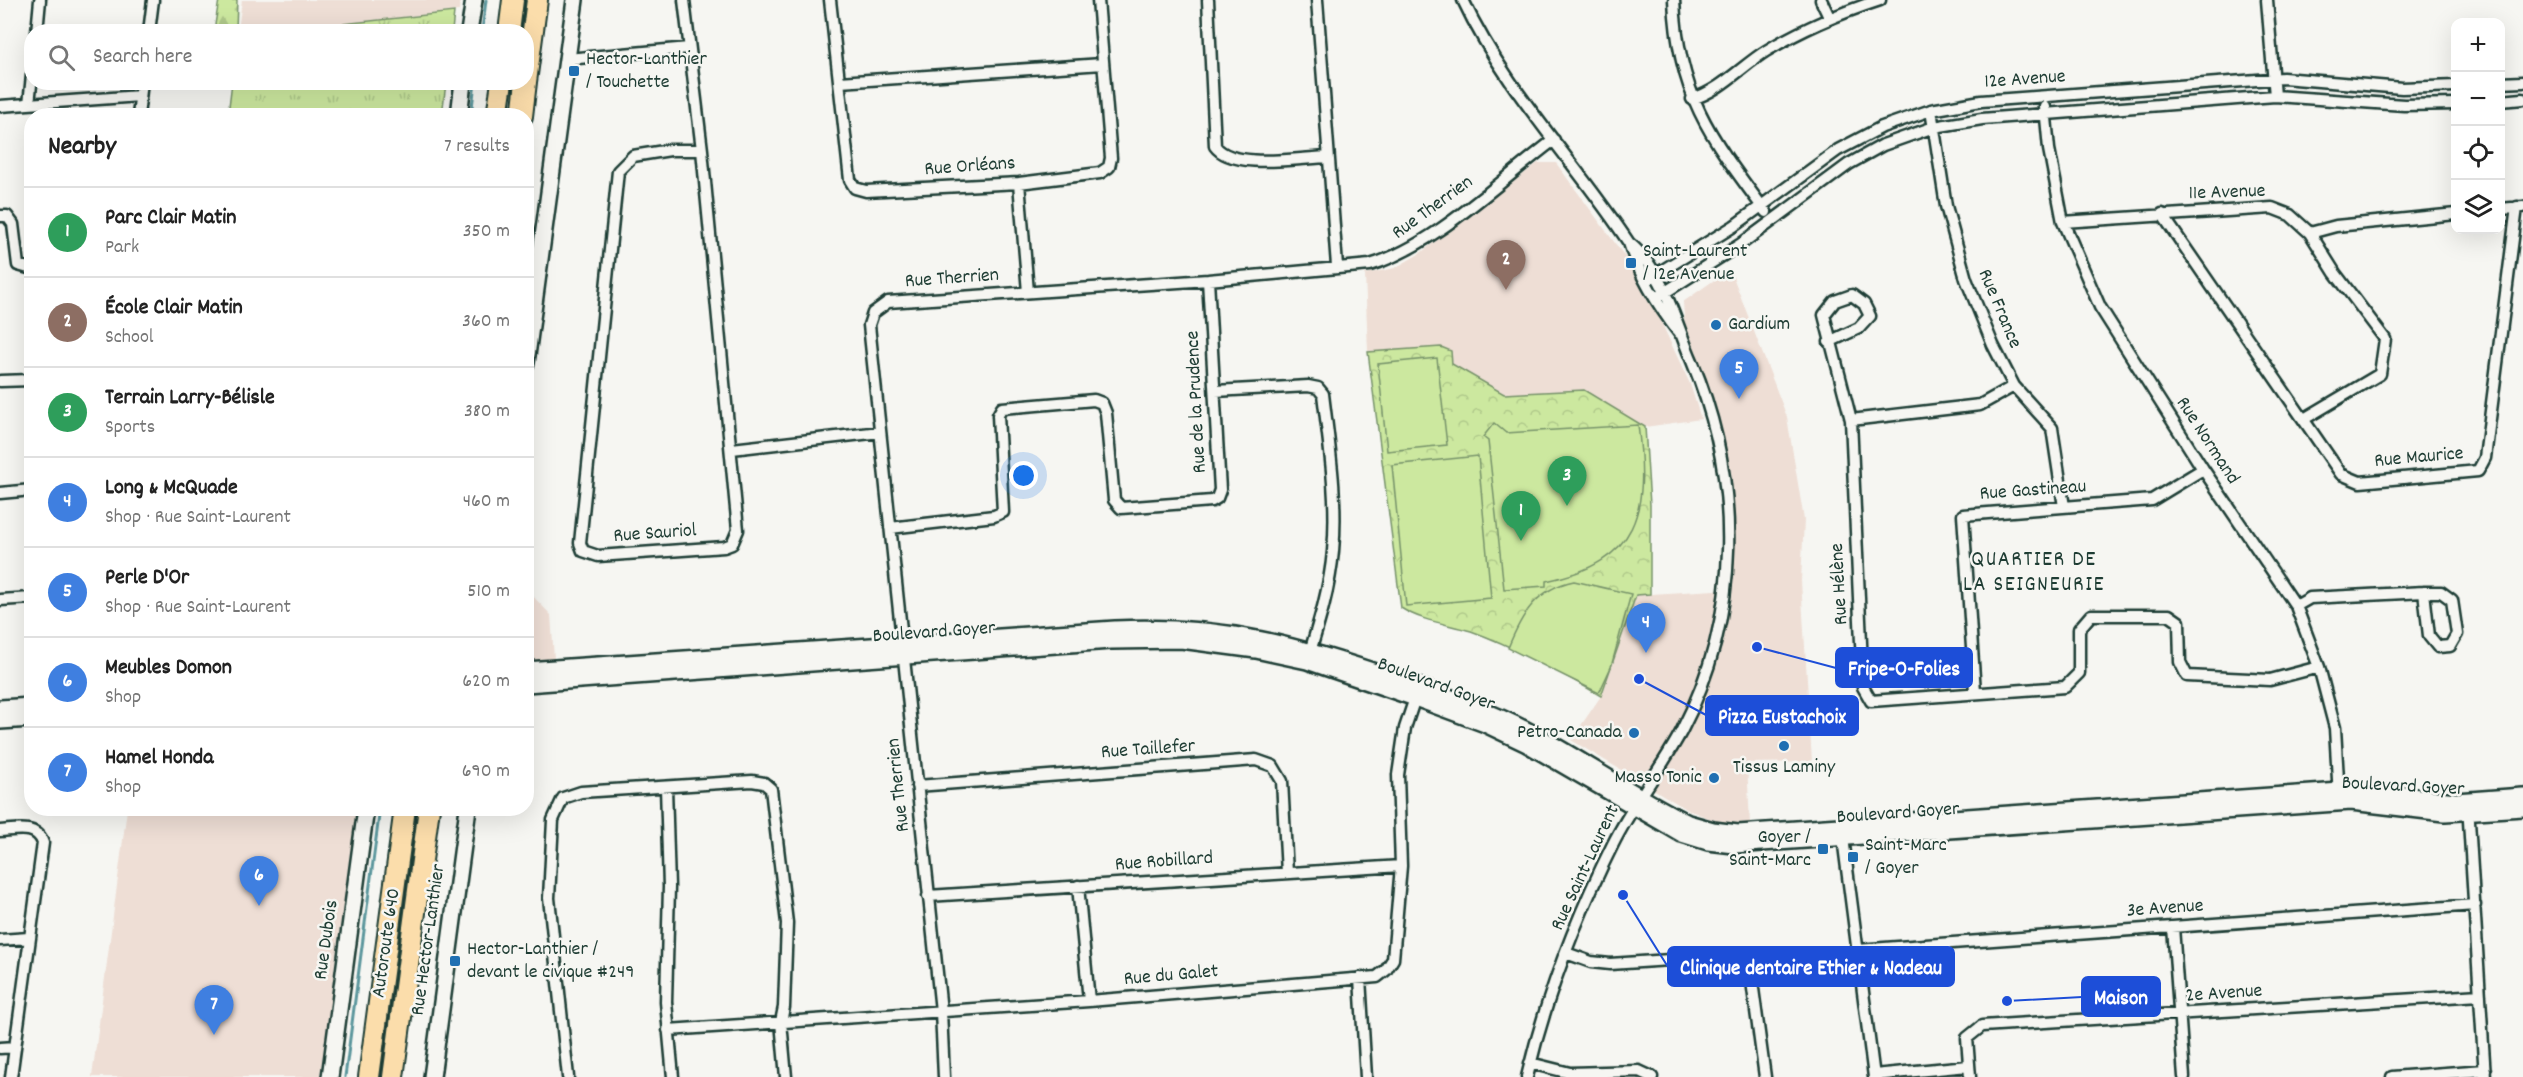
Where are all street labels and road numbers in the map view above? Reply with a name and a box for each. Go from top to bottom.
street label: 12e Avenue [1984,63,2067,97]
street label: Rue Orléans [924,150,1016,184]
street label: Rue Therrien [1387,169,1479,247]
street label: 11e Avenue [2188,178,2266,208]
street label: Rue Therrien [904,262,1000,296]
street label: Rue France [1970,265,2028,353]
street label: Rue de la Prudence [1179,330,1215,474]
street label: Rue Normand [2168,392,2246,490]
street label: Rue Maurice [2373,440,2465,476]
street label: Rue Gastineau [1979,473,2087,509]
street label: Rue Sauriol [612,517,698,551]
street label: Rue Hélène [1824,542,1856,626]
street label: Boulevard Goyer [872,615,997,651]
street label: Boulevard Goyer [1373,651,1499,719]
street label: Rue Taillefer [1100,733,1197,767]
street label: Rue Therrien [880,737,918,833]
street label: Boulevard Goyer [2341,770,2466,804]
street label: Boulevard Goyer [1836,796,1961,832]
street label: Rue Saint-Laurent [1545,800,1627,936]
street label: Rue Robillard [1114,845,1214,879]
street label: Rue Hector-Lanthier [405,862,454,1018]
street label: Autoroute 640 [365,886,409,1000]
street label: 3e Avenue [2126,892,2205,926]
street label: Rue Dubois [308,898,346,982]
street label: Rue du Galet [1123,958,1219,994]
street label: 2e Avenue [2185,977,2264,1011]

